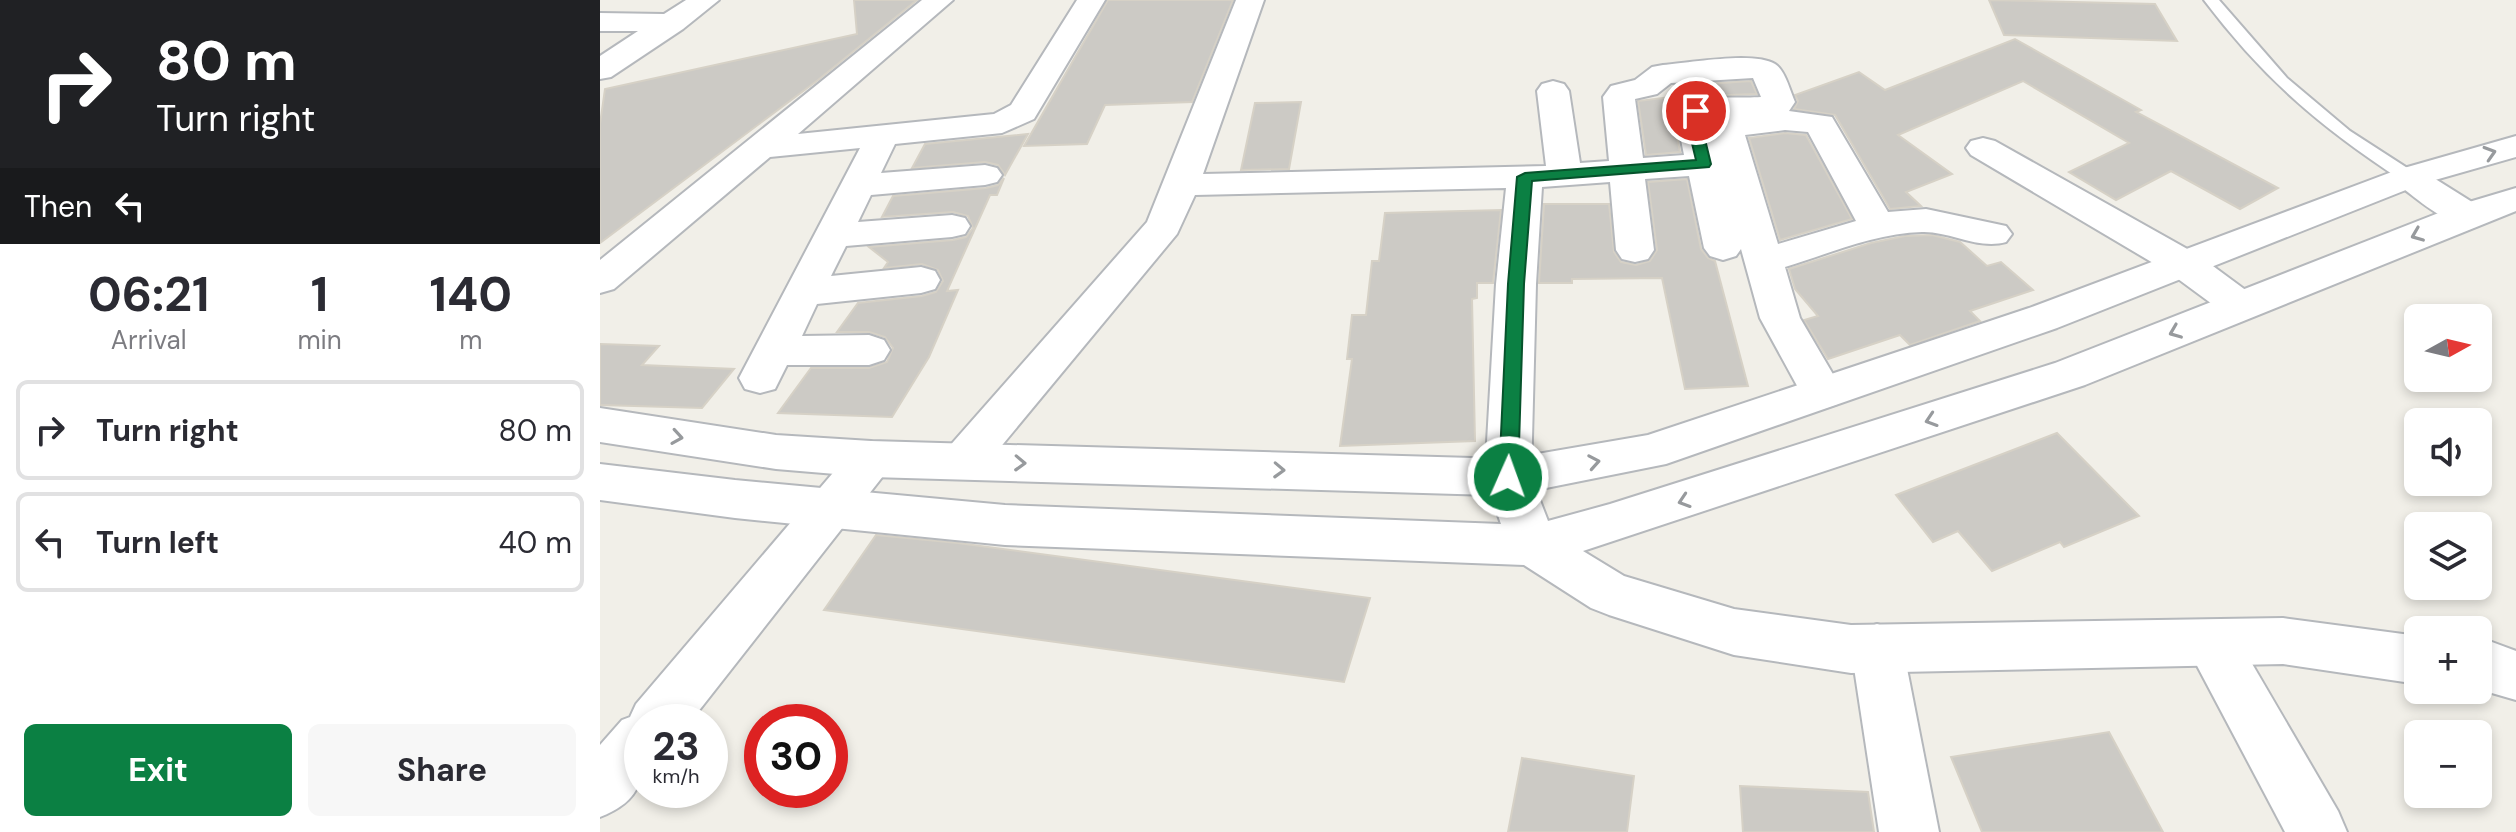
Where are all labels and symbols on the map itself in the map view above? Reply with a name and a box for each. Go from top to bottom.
pin [1662,77,1730,145]
one-way arrow [2482,146,2496,162]
one-way arrow [2411,226,2425,242]
north arrow [2404,304,2492,392]
one-way arrow [2169,322,2183,339]
one-way arrow [1924,411,1938,427]
one-way arrow [670,428,684,445]
position arrow [1466,435,1550,519]
one-way arrow [1014,454,1027,472]
one-way arrow [1587,454,1601,471]
one-way arrow [1273,462,1286,479]
one-way arrow [1677,491,1691,507]
speed limit sign: 30 [744,704,848,808]

